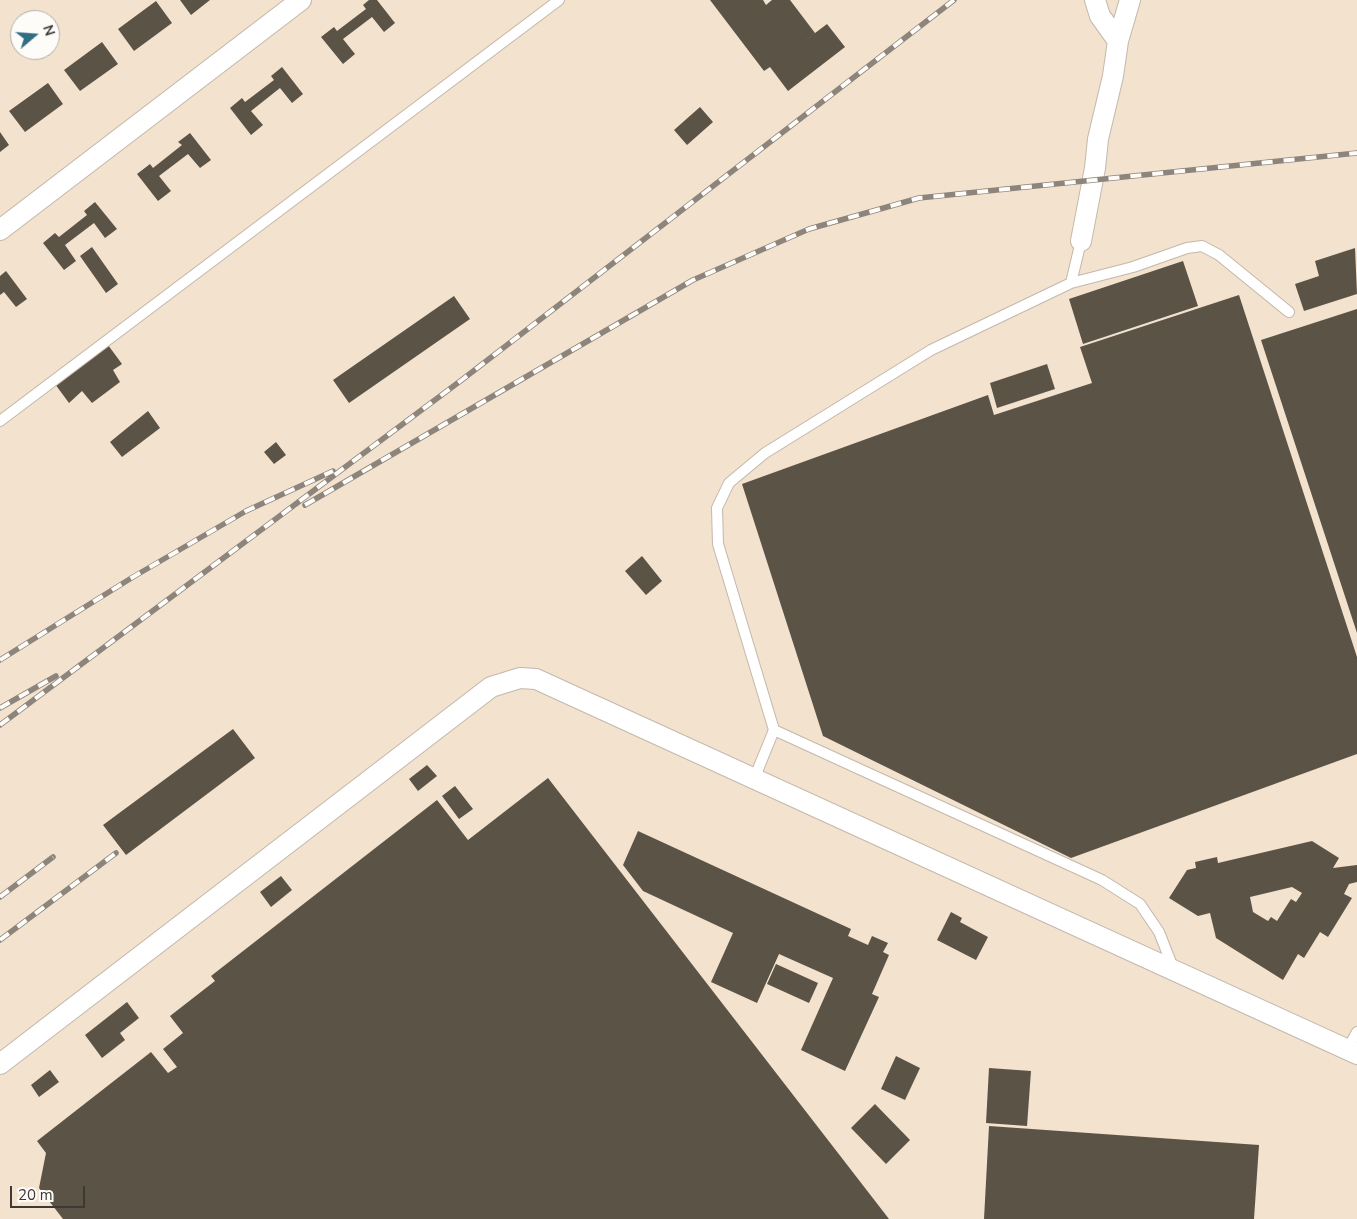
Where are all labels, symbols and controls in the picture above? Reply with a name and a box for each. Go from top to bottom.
north arrow [10,10,60,60]
text: N [38,23,59,38]
scale bar [12,1176,88,1208]
text: 20 m [18,1185,53,1205]

